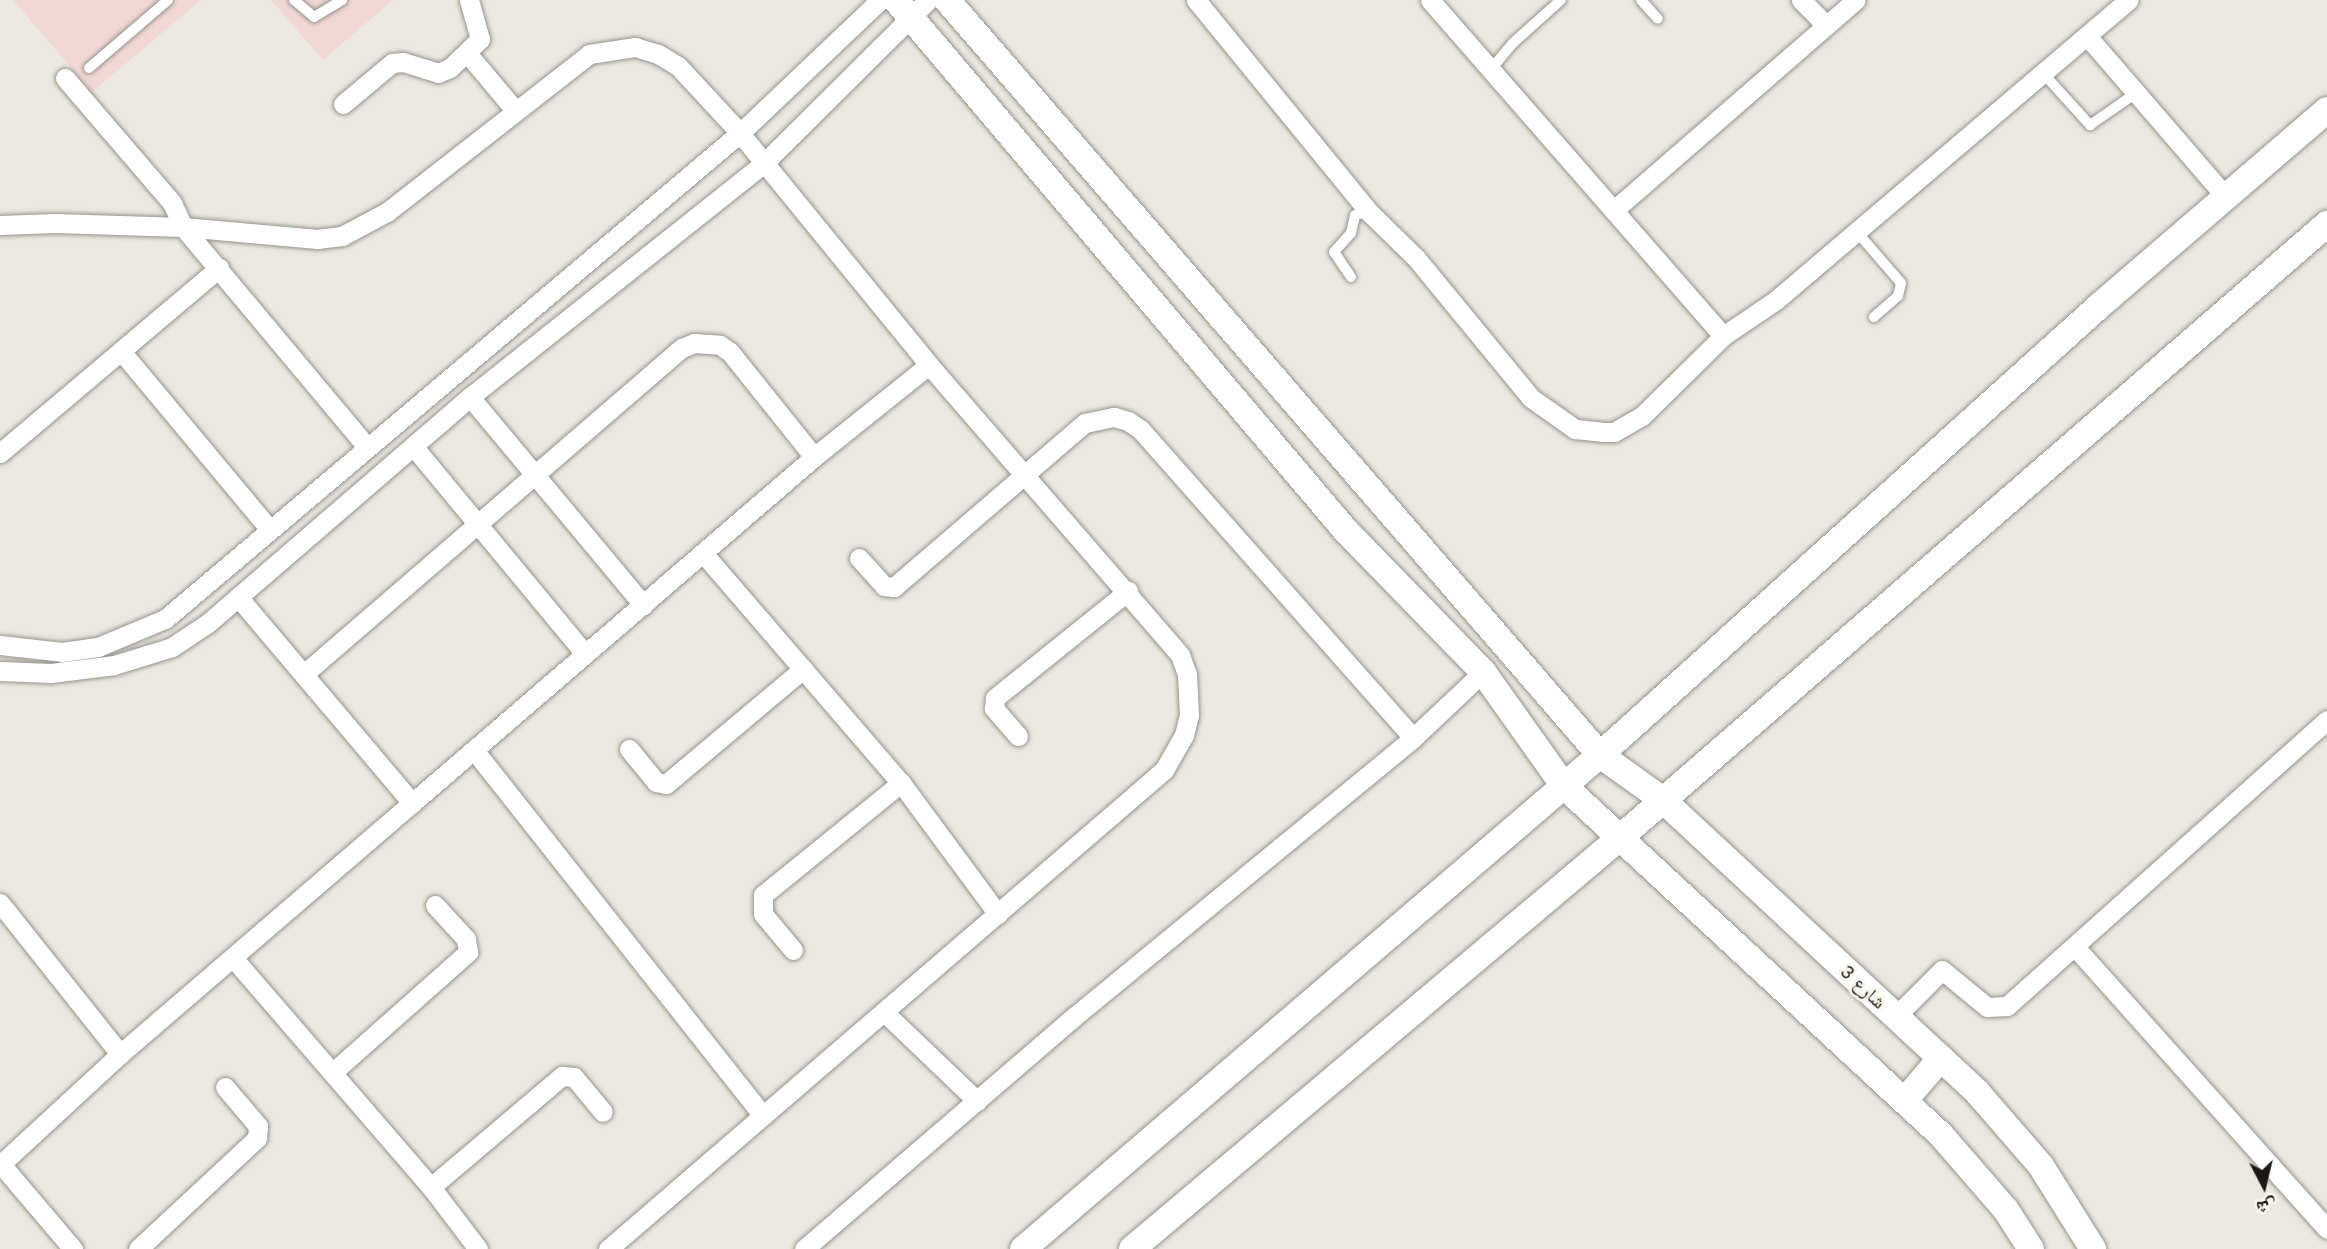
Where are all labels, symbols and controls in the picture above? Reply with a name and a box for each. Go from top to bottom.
street label: شارع 3 [1836,960,1890,1014]
north arrow [2229,1151,2299,1221]
text: ش [2255,1195,2278,1220]

